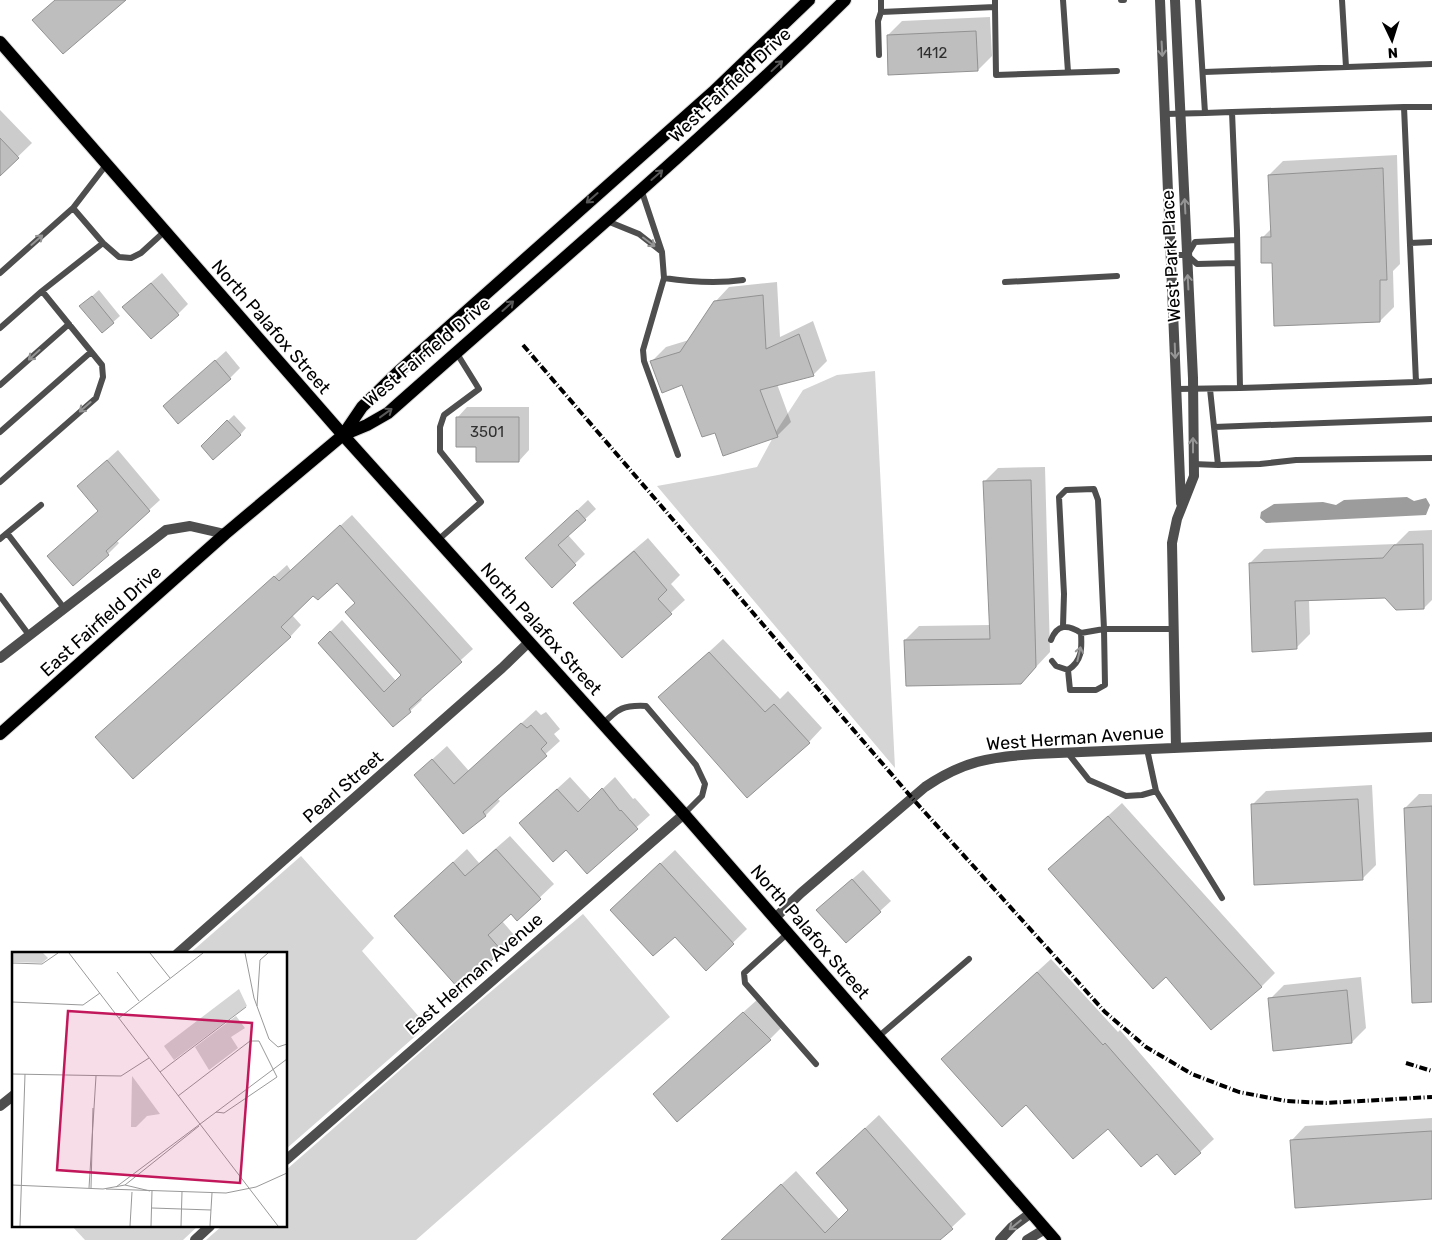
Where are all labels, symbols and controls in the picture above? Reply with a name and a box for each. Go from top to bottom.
north arrow [1367,15,1417,65]
street label: West Fairfield Drive [664,23,796,147]
one-way arrow [1157,40,1167,56]
house number: 1412 [917,44,948,62]
text: N [1387,44,1398,61]
one-way arrow [771,60,784,72]
one-way arrow [650,170,663,181]
street label: West Park Place [1157,189,1185,323]
one-way arrow [586,192,599,204]
one-way arrow [1180,198,1190,214]
one-way arrow [30,235,43,246]
one-way arrow [642,237,656,247]
street label: North Palafox Street [207,255,335,399]
one-way arrow [1184,275,1193,291]
street label: West Fairfield Drive [359,293,495,411]
one-way arrow [502,300,515,312]
one-way arrow [1171,343,1180,359]
one-way arrow [28,349,41,360]
one-way arrow [79,402,92,413]
one-way arrow [379,408,393,418]
house number: 3501 [470,423,504,441]
one-way arrow [1188,437,1198,453]
street label: North Palafox Street [476,558,606,700]
street label: East Fairfield Drive [36,561,166,681]
one-way arrow [1075,646,1084,662]
street label: West Herman Avenue [985,721,1165,755]
street label: Pearl Street [298,746,388,828]
street label: North Palafox Street [746,860,874,1004]
street label: East Herman Avenue [401,908,547,1040]
inset map [12,952,288,1228]
one-way arrow [1009,1220,1022,1231]

